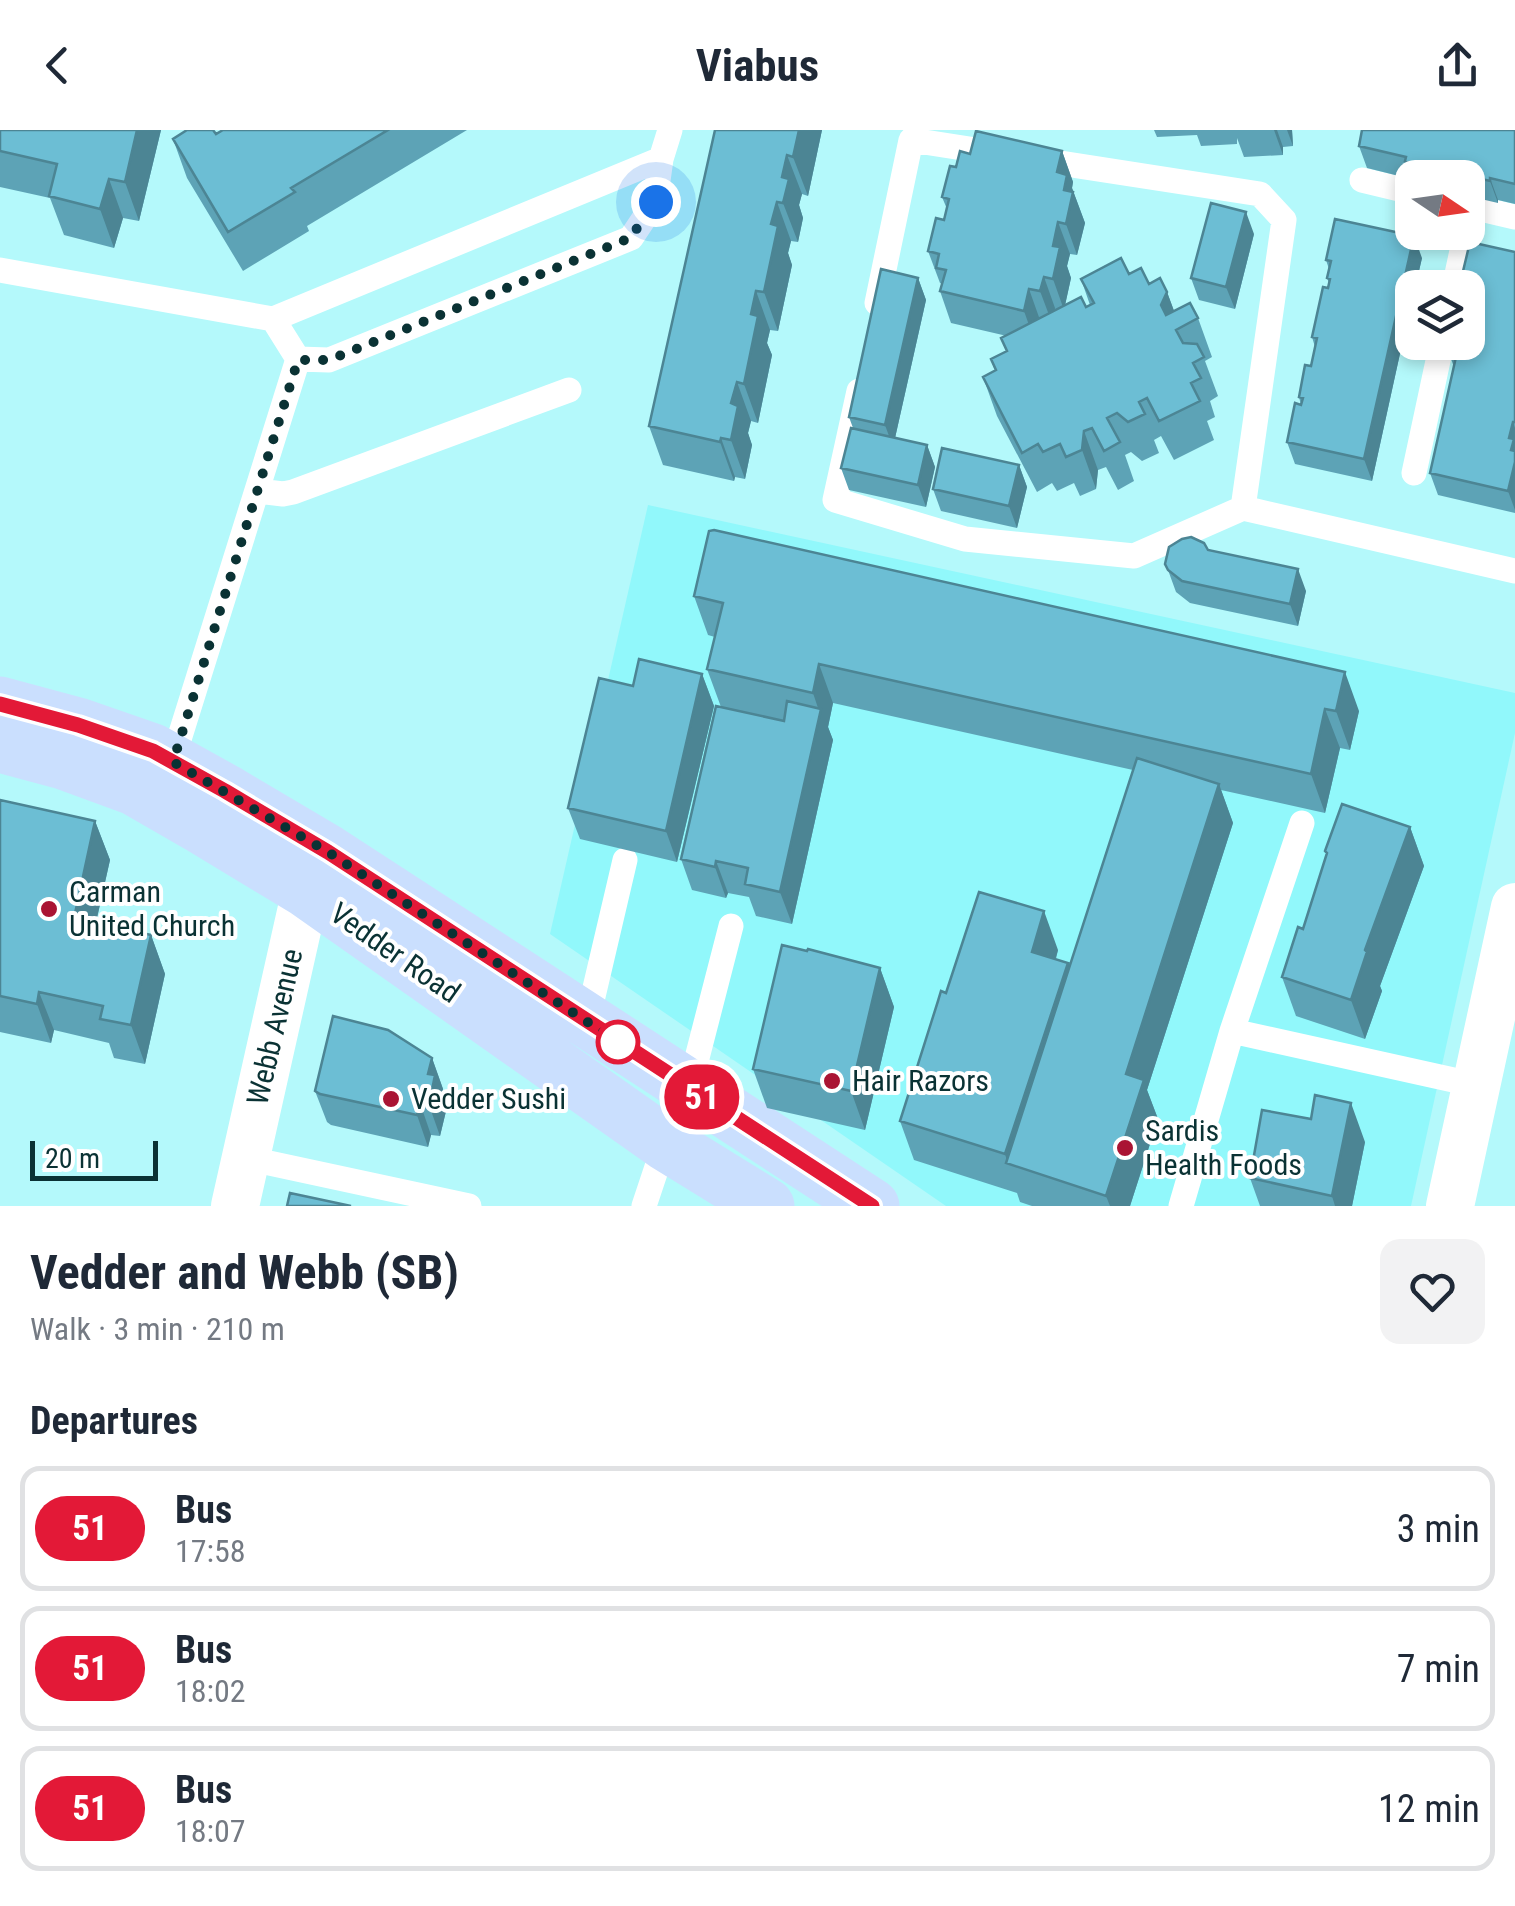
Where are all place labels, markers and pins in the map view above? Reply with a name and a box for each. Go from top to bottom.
place label: Carman United Church [69,874,235,943]
marker: Carman United Church [38,898,60,920]
unlabelled marker [597,1021,639,1063]
place label: Hair Razors [852,1063,989,1098]
marker: Hair Razors [821,1070,843,1092]
place label: Vedder Sushi [411,1081,566,1116]
marker: Vedder Sushi [380,1088,402,1110]
place label: Sardis Health Foods [1145,1113,1302,1182]
marker: Sardis Health Foods [1114,1137,1136,1159]

